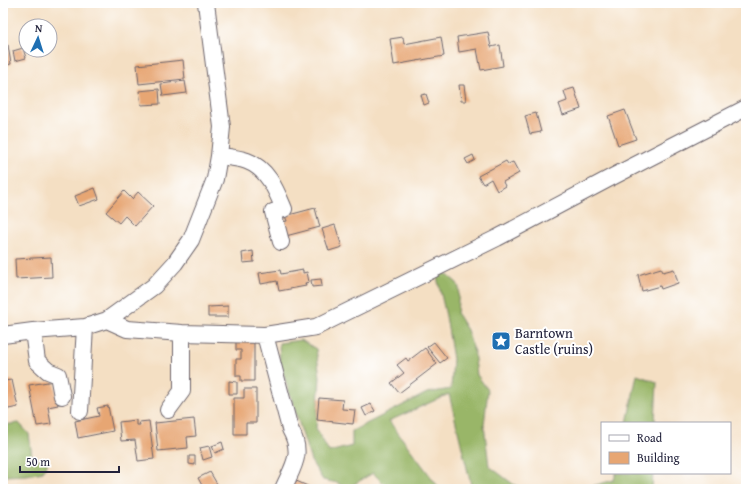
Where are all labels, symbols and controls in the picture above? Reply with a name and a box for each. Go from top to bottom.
north arrow [18,18,58,58]
text: N [34,20,44,36]
place label: Barntown Castle (ruins) [515,323,593,359]
place icon: Barntown Castle (ruins) [490,330,512,352]
legend [601,422,731,474]
text: Road [637,429,663,446]
scale bar [20,448,119,474]
text: Building [637,449,680,466]
text: 50 m [26,453,50,470]

